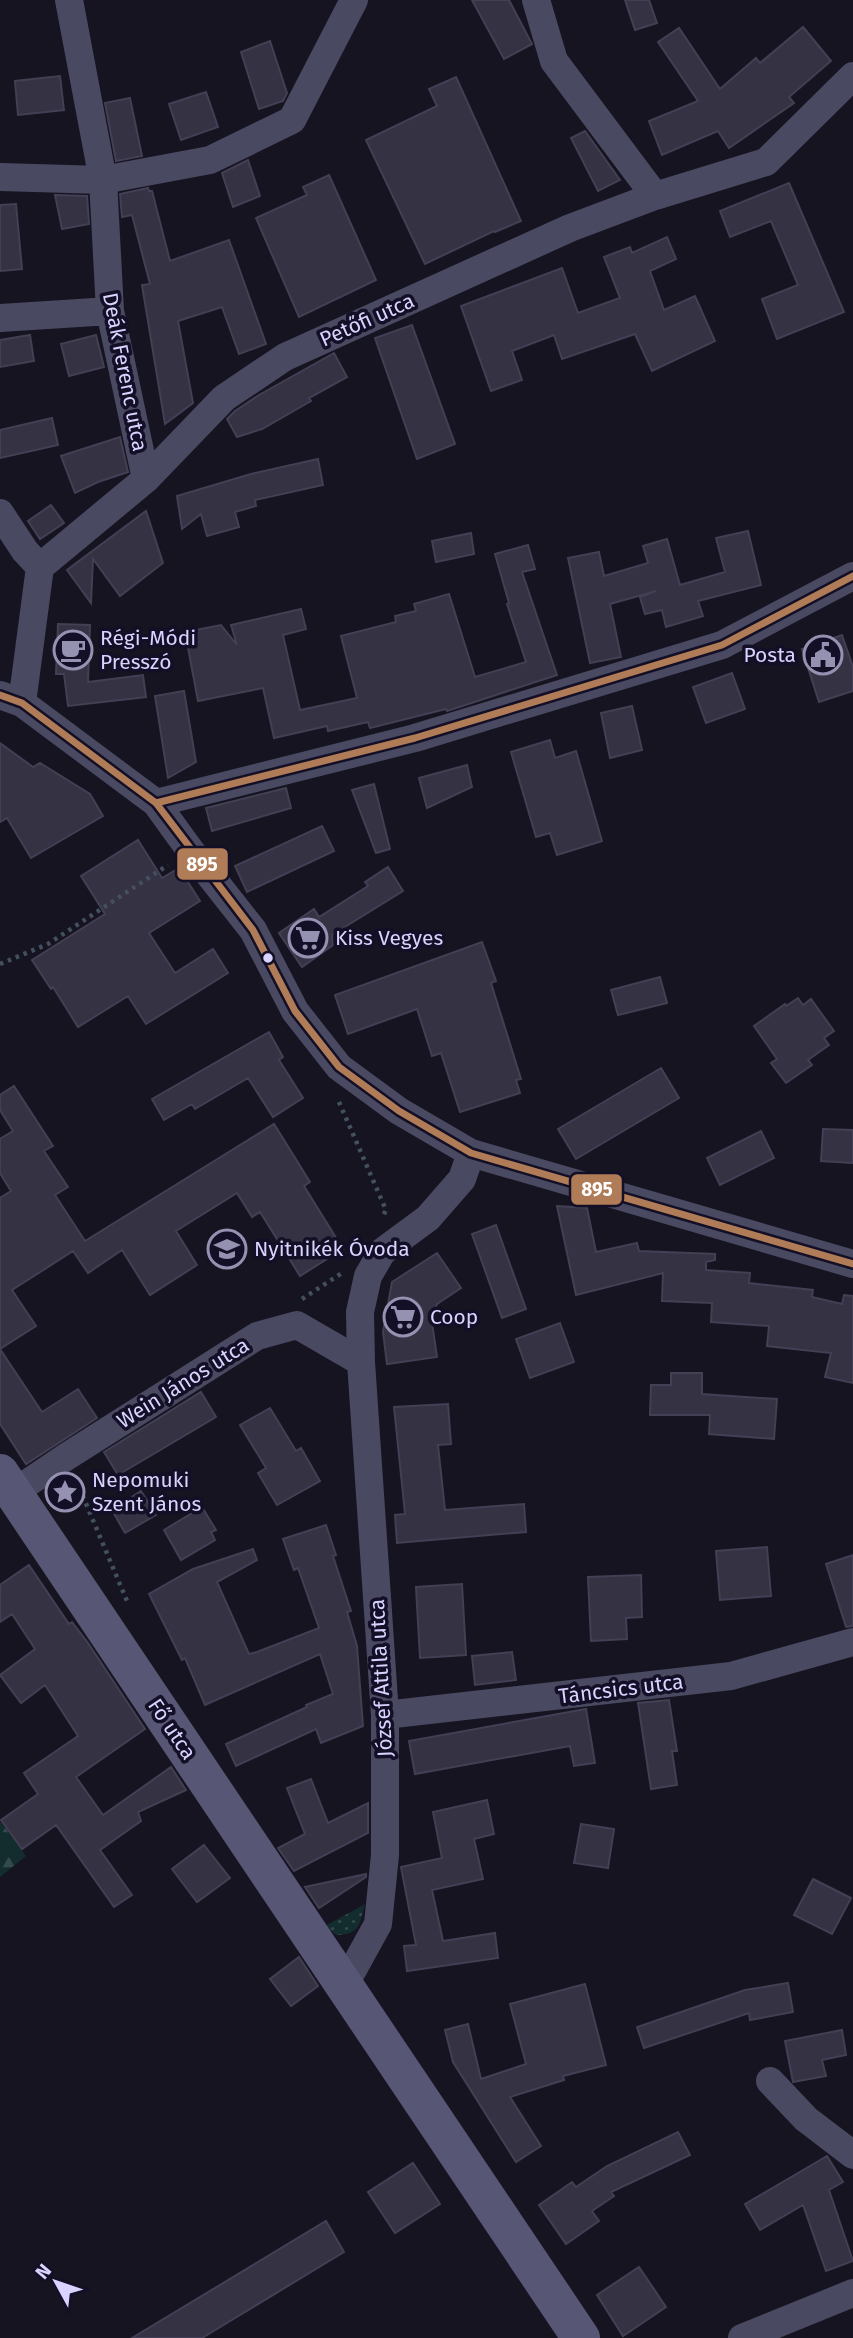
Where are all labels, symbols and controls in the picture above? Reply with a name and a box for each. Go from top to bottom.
street label: Petőfi utca [316,288,418,352]
street label: Deák Ferenc utca [97,290,153,454]
place label: Régi-Módi Presszó [100,625,196,675]
cafe icon: Régi-Módi Presszó [52,629,94,671]
public building icon: Posta [802,634,844,676]
place label: Posta [744,642,796,668]
line badge: 895 [176,847,229,881]
text: 895 [186,853,218,876]
supermarket icon: Kiss Vegyes [287,917,329,959]
place label: Kiss Vegyes [335,925,443,951]
unlabelled marker [261,951,275,965]
line badge: 895 [570,1173,623,1206]
text: 895 [581,1178,613,1201]
school or university icon: Nyitnikék Óvoda [206,1228,248,1270]
place label: Nyitnikék Óvoda [254,1236,410,1262]
supermarket icon: Coop [382,1296,424,1338]
place label: Coop [430,1304,478,1330]
street label: Wein János utca [112,1332,254,1434]
place label: Nepomuki Szent János [92,1467,202,1517]
place icon: Nepomuki Szent János [44,1471,86,1513]
street label: József Attila utca [364,1598,398,1758]
street label: Táncsics utca [557,1668,685,1710]
street label: Fő utca [142,1693,202,1765]
north arrow [21,2247,91,2317]
text: N [30,2259,56,2284]

